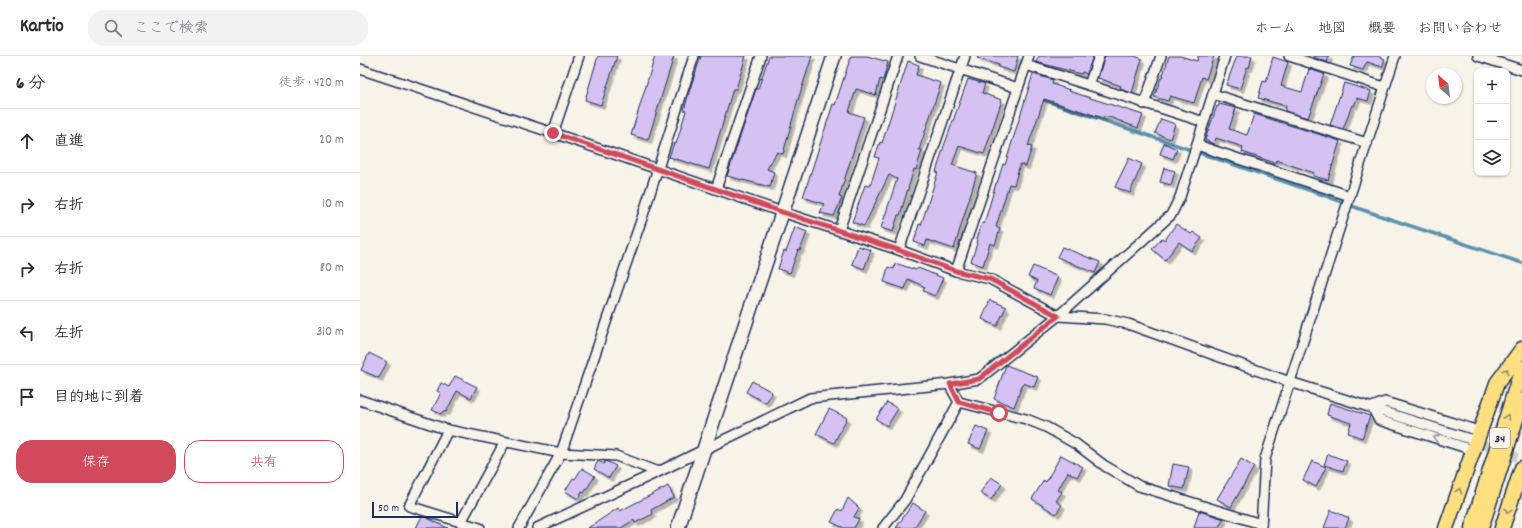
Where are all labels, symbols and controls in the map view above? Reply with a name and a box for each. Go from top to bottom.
search box [88,10,368,46]
text: Kartio [20,14,64,41]
icon: search [102,17,124,39]
text: ここで検索 [134,18,209,40]
text: ホーム [1255,19,1296,39]
text: 地図 [1318,19,1346,39]
text: 概要 [1368,19,1396,39]
text: お問い合わせ [1418,19,1502,39]
north arrow [1426,68,1462,104]
map controls [1474,68,1510,176]
button: + [1474,68,1510,104]
text: 6 分 [16,73,45,97]
text: 徒歩 · 420 m [279,74,344,93]
button: − [1474,104,1510,140]
route end [544,124,562,142]
icon: ahead [16,130,38,152]
text: 直進 [54,131,84,153]
text: 20 m [319,131,344,150]
button: layers [1474,140,1510,176]
icon: right [16,194,38,216]
text: 右折 [54,195,84,217]
text: 10 m [322,195,344,214]
icon: right [16,258,38,280]
text: 右折 [54,259,84,281]
text: 80 m [320,259,344,278]
icon: left [16,322,38,344]
text: 左折 [54,323,84,345]
text: 310 m [316,323,344,342]
one-way arrow [1501,368,1508,375]
icon: arrive [16,386,38,408]
text: 目的地に到着 [54,387,144,409]
route start [990,404,1008,422]
one-way arrow [1502,413,1510,420]
road number: 34 [1490,428,1510,448]
one-way arrow [1432,434,1439,443]
button: 保存 [16,440,176,483]
button: 共有 [184,440,344,483]
one-way arrow [1454,488,1463,495]
scale bar [372,500,458,519]
text: 50 m [378,501,399,517]
one-way arrow [1504,508,1513,515]

